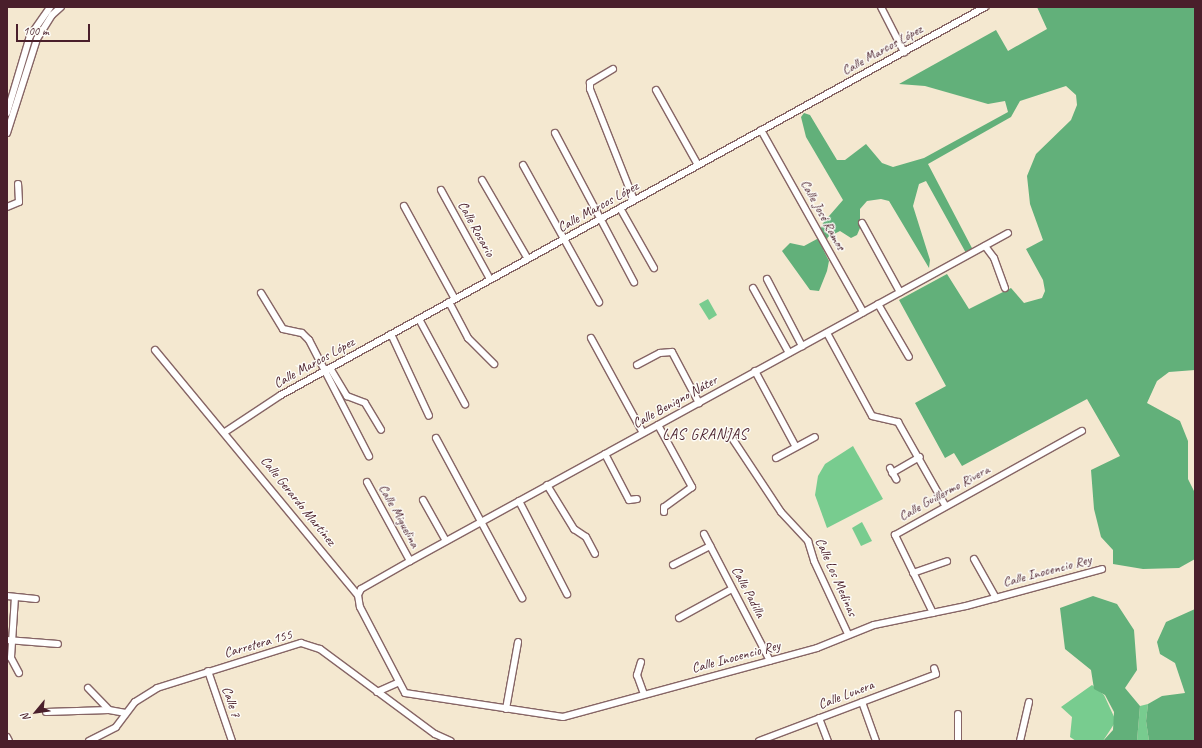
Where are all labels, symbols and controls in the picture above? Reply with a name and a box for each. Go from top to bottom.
scale bar [18,16,92,42]
street label: Calle Marcos López [839,21,925,79]
text: 100 m [23,23,49,39]
street label: Calle José Ramos [797,177,849,253]
street label: Calle Marcos López [555,178,641,236]
street label: Calle Rosario [454,198,498,260]
street label: Calle Marcos López [271,334,357,392]
street label: Calle Benigno Náter [630,372,720,432]
district label: LAS GRANJAS [662,426,748,444]
street label: Calle Gerardo Martínez [257,453,339,549]
street label: Calle Guillermo Rivera [896,461,992,525]
street label: Calle Miguelina [375,481,423,551]
street label: Calle Los Medinas [811,535,861,619]
street label: Calle Inocencio Rey [1001,551,1093,591]
street label: Calle Padilla [727,563,769,621]
street label: Carretera 155 [222,626,294,662]
street label: Calle Inocencio Rey [690,637,782,677]
street label: Calle Lunera [816,677,876,713]
street label: Calle 7 [218,684,244,720]
north arrow [16,692,56,732]
text: N [18,711,33,724]

